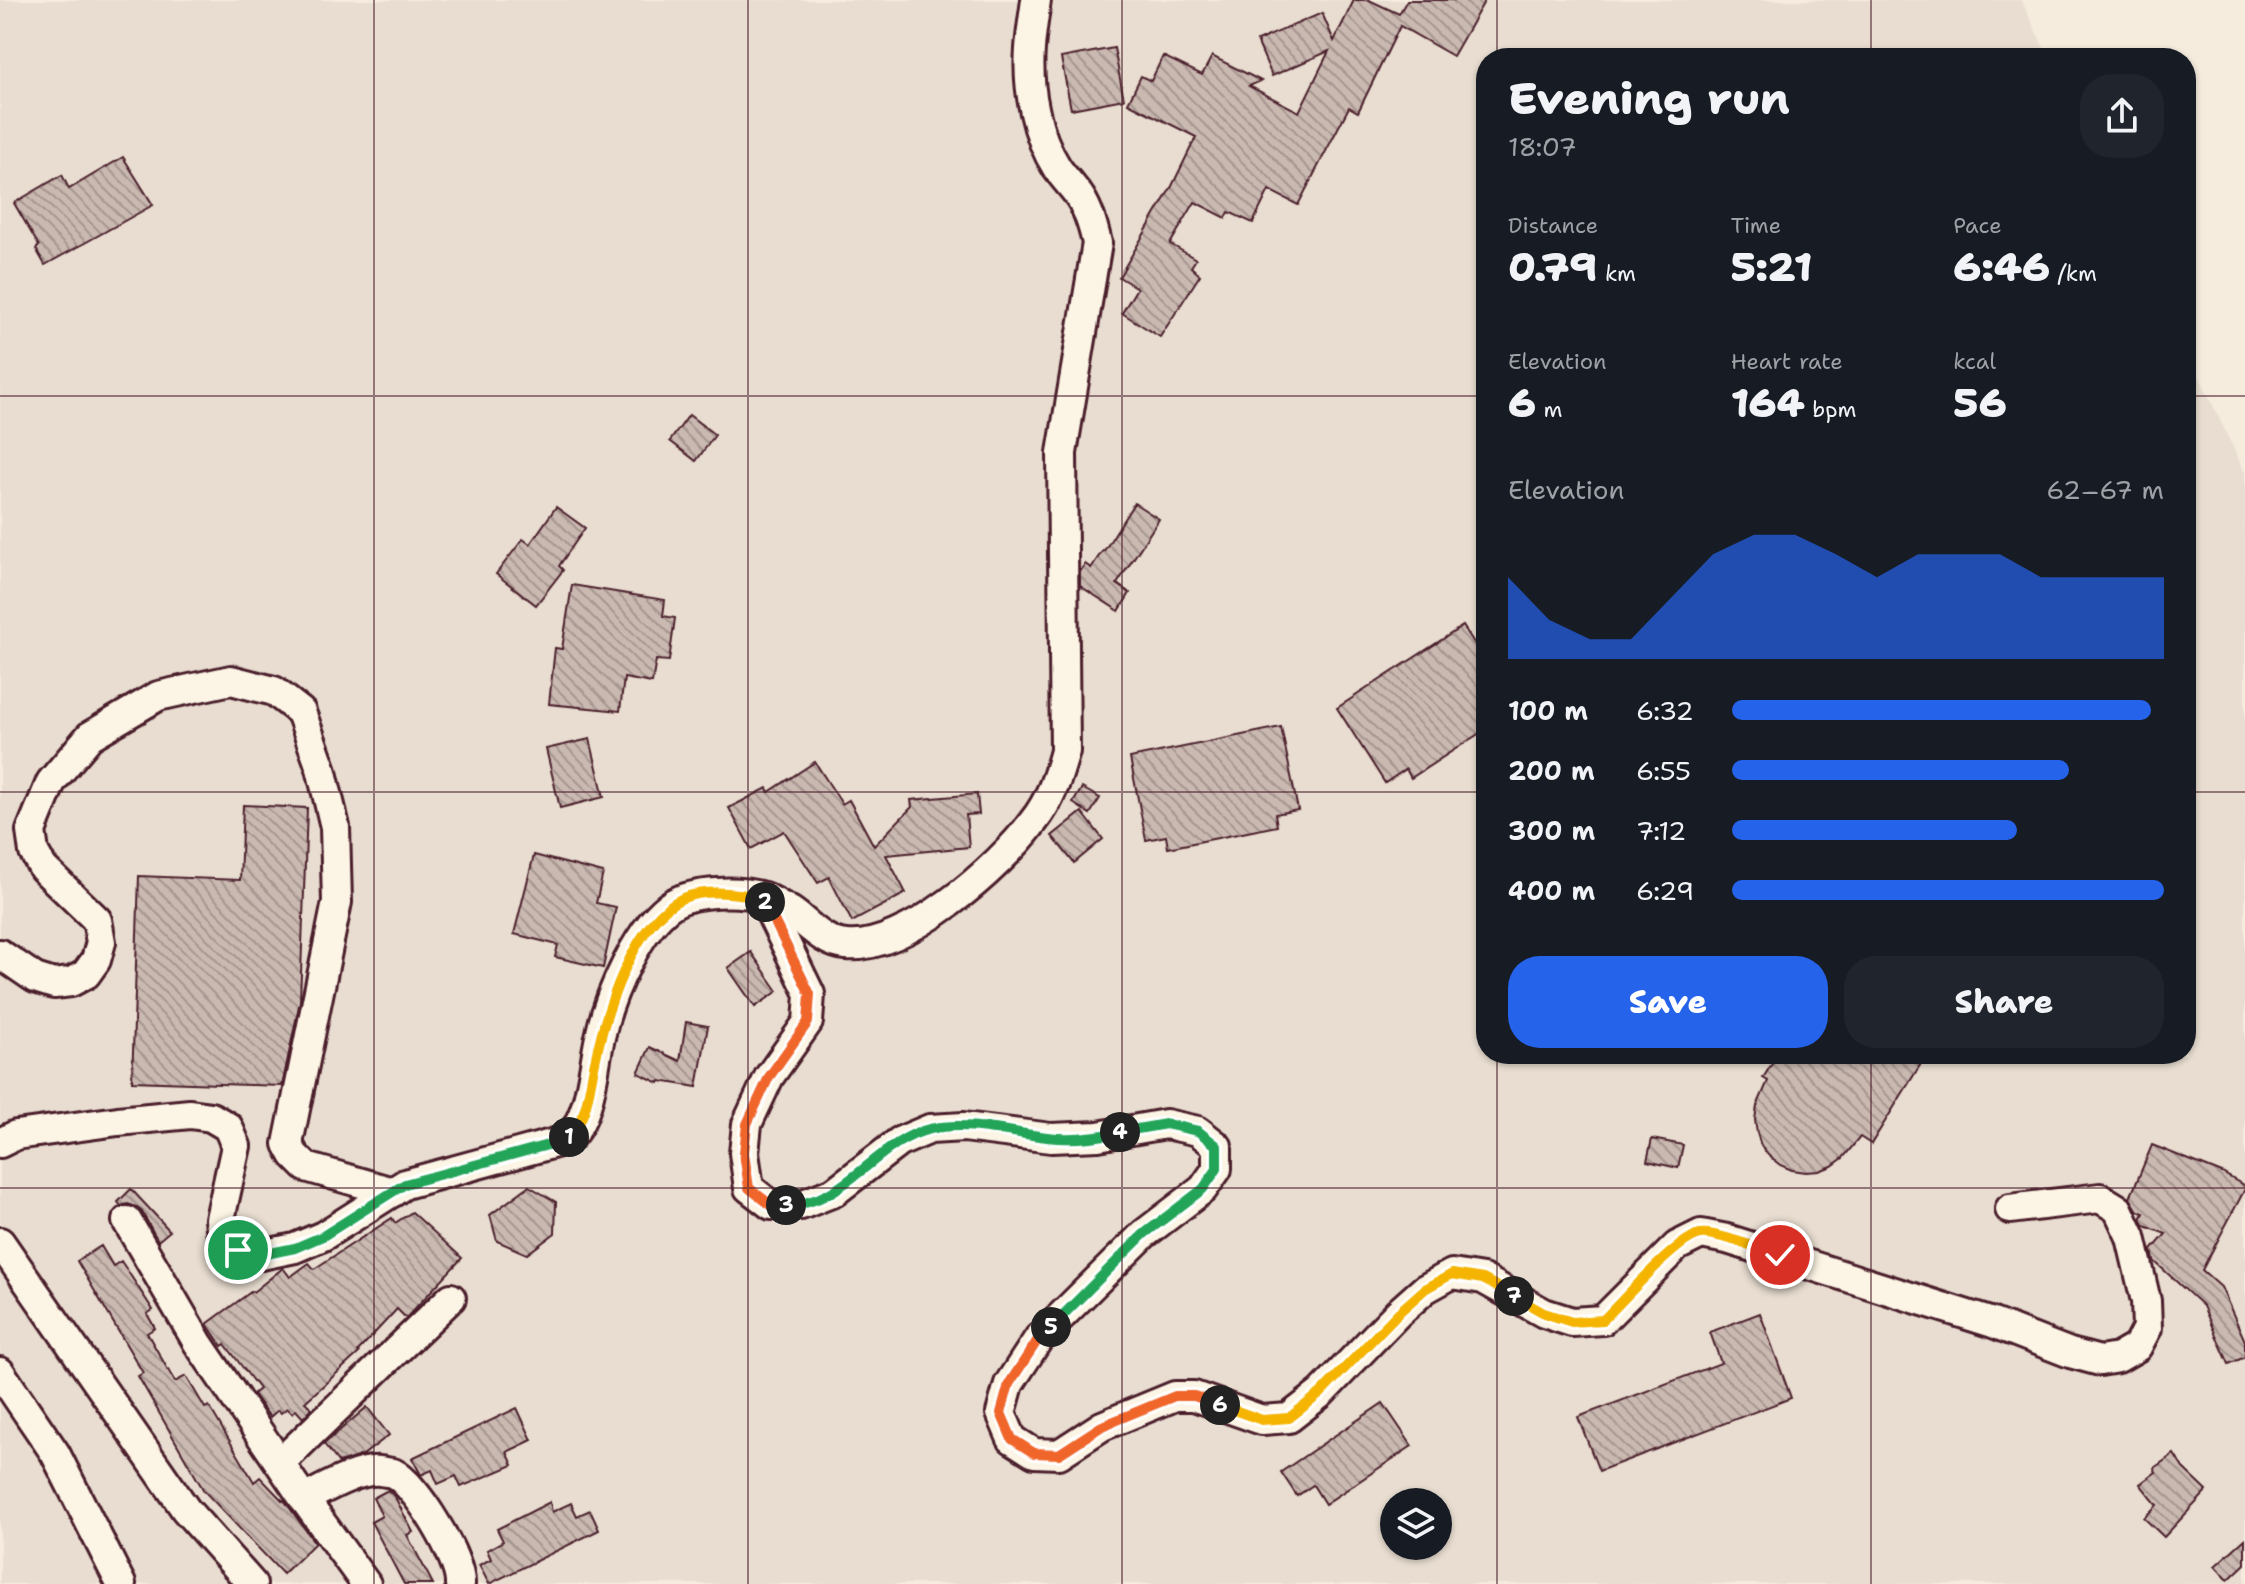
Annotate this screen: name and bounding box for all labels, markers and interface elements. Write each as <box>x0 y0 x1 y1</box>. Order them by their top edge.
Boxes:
text: Evening run <box>1508 69 1790 128</box>
button: share <box>2080 74 2164 158</box>
text: 18:07 <box>1508 129 1577 164</box>
text: Distance <box>1508 211 1598 240</box>
text: Time <box>1731 211 1781 240</box>
text: Pace <box>1953 211 2002 240</box>
text: 0.79 <box>1508 240 1597 294</box>
text: 5:21 <box>1731 240 1812 294</box>
text: 6:46 <box>1953 240 2050 294</box>
text: km <box>1597 259 1636 288</box>
text: /km <box>2050 259 2097 288</box>
text: Elevation <box>1508 347 1606 376</box>
text: Heart rate <box>1731 347 1843 376</box>
text: kcal <box>1953 347 1996 376</box>
text: 6 <box>1508 376 1536 430</box>
text: 164 <box>1731 376 1805 430</box>
text: 56 <box>1953 376 2007 430</box>
text: m <box>1536 395 1562 424</box>
text: bpm <box>1805 395 1857 424</box>
text: Elevation <box>1508 472 1624 507</box>
text: 62–67 m <box>2046 472 2164 507</box>
text: 100 m <box>1508 693 1588 728</box>
text: 6:32 <box>1636 693 1694 728</box>
text: 200 m <box>1508 753 1595 788</box>
text: 6:55 <box>1636 753 1691 788</box>
text: 300 m <box>1508 813 1595 848</box>
text: 7:12 <box>1636 813 1686 848</box>
text: 400 m <box>1508 873 1595 908</box>
text: 6:29 <box>1636 873 1694 908</box>
pin: 2 <box>745 882 785 922</box>
text: 2 <box>757 887 773 916</box>
button: Save <box>1508 956 1828 1048</box>
button: Share <box>1844 956 2164 1048</box>
pin: 4 <box>1100 1112 1140 1152</box>
pin: 1 <box>549 1117 589 1157</box>
text: 4 <box>1112 1117 1128 1146</box>
text: 1 <box>564 1122 574 1151</box>
pin: 3 <box>766 1185 806 1225</box>
text: 3 <box>778 1190 794 1219</box>
pin <box>204 1216 272 1284</box>
pin <box>1746 1221 1814 1289</box>
icon: arrive <box>216 1228 260 1272</box>
icon: check <box>1758 1233 1802 1277</box>
pin: 7 <box>1494 1276 1534 1316</box>
text: 7 <box>1506 1281 1522 1310</box>
pin: 5 <box>1031 1307 1071 1347</box>
text: 5 <box>1044 1312 1058 1341</box>
pin: 6 <box>1200 1385 1240 1425</box>
text: 6 <box>1212 1390 1228 1419</box>
map controls <box>1380 1488 1452 1560</box>
button: layers <box>1380 1488 1452 1560</box>

